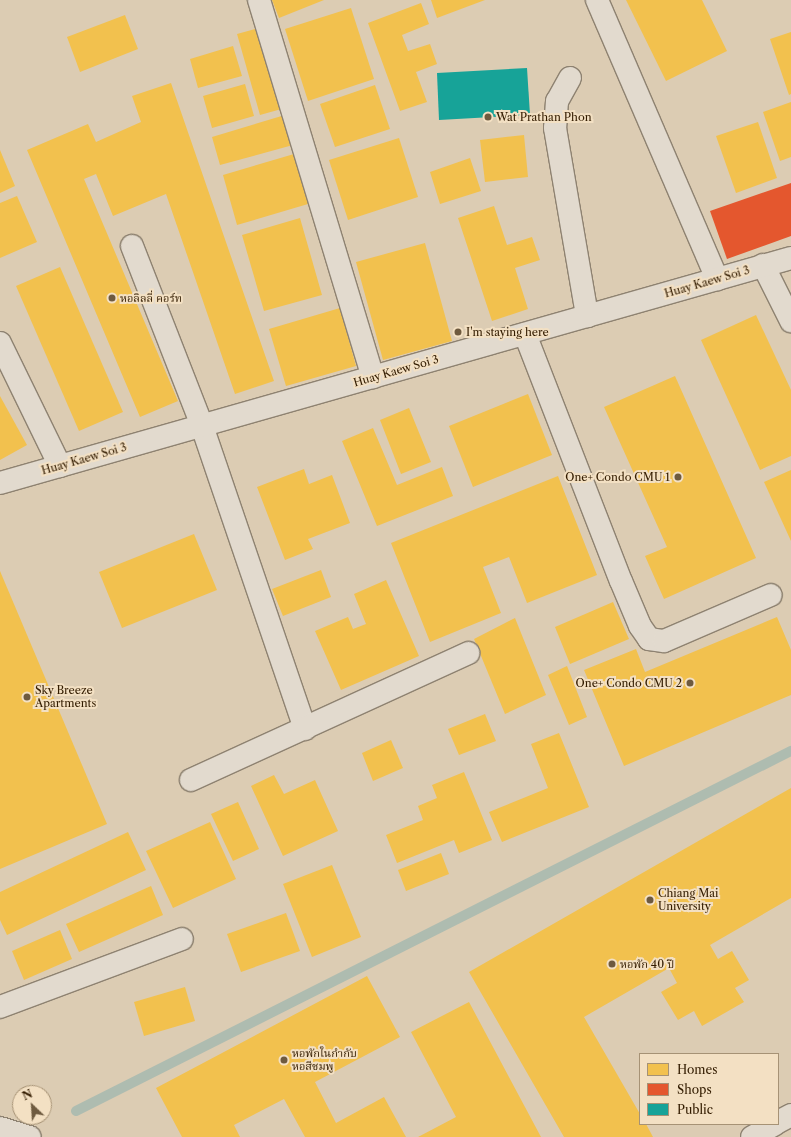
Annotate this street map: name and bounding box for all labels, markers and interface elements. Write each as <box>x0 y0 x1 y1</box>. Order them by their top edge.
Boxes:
place label: Wat Prathan Phon <box>496 110 592 124</box>
marker: Wat Prathan Phon <box>483 112 493 122</box>
street label: Huay Kaew Soi 3 <box>663 263 751 301</box>
place label: หอลิลลี่ คอร์ท <box>120 291 182 305</box>
marker: หอลิลลี่ คอร์ท <box>107 293 117 303</box>
place label: I'm staying here <box>466 325 549 339</box>
marker: I'm staying here <box>453 327 463 337</box>
street label: Huay Kaew Soi 3 <box>352 352 440 390</box>
street label: Huay Kaew Soi 3 <box>40 440 128 478</box>
place label: One+ Condo CMU 1 <box>565 470 670 484</box>
marker: One+ Condo CMU 1 <box>673 472 683 482</box>
place label: One+ Condo CMU 2 <box>576 676 682 690</box>
marker: One+ Condo CMU 2 <box>685 678 695 688</box>
place label: Sky Breeze Apartments <box>35 684 96 710</box>
marker: Sky Breeze Apartments <box>22 692 32 702</box>
place label: Chiang Mai University <box>658 887 718 913</box>
marker: Chiang Mai University <box>645 895 655 905</box>
place label: หอพัก 40 ปี <box>620 957 674 971</box>
marker: หอพัก 40 ปี <box>607 959 617 969</box>
place label: หอพักในกำกับ หอสีชมพู <box>292 1047 357 1073</box>
legend <box>639 1053 779 1125</box>
marker: หอพักในกำกับ หอสีชมพู <box>279 1055 289 1065</box>
text: Homes <box>677 1062 717 1077</box>
text: Shops <box>677 1082 712 1097</box>
north arrow <box>12 1085 52 1125</box>
text: N <box>20 1087 35 1103</box>
text: Public <box>677 1102 713 1117</box>

